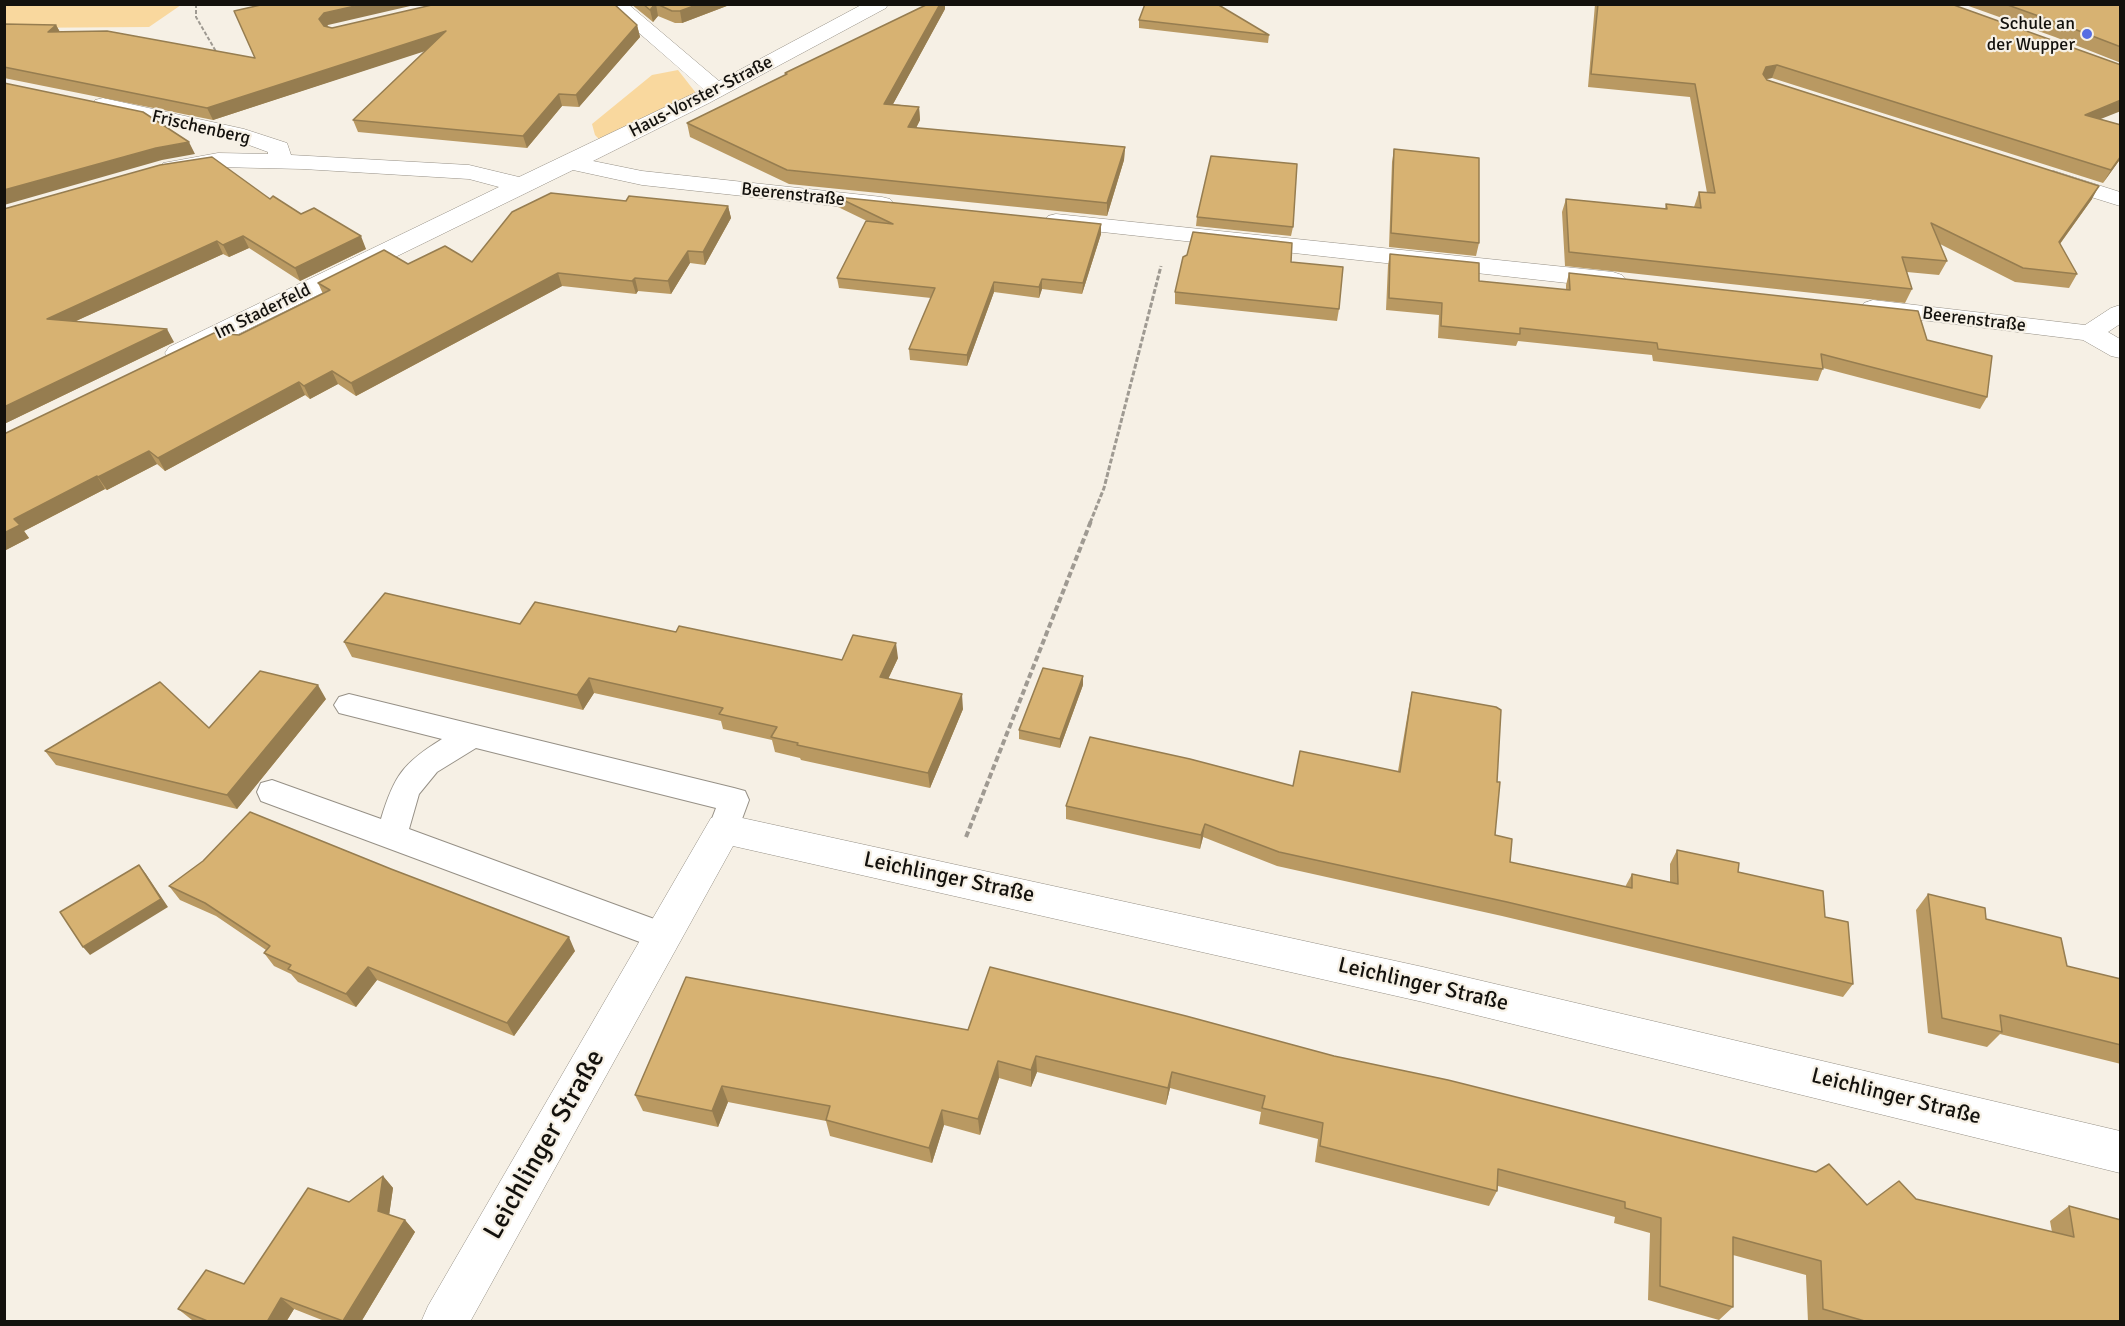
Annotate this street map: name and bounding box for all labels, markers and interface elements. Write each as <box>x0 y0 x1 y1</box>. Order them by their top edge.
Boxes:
place label: Schule an der Wupper <box>1987 13 2075 56</box>
marker: Schule an der Wupper <box>2080 27 2094 41</box>
street label: Haus-Vorster-Straße <box>626 51 776 143</box>
street label: Frischenberg <box>150 106 252 150</box>
street label: Beerenstraße <box>740 179 846 211</box>
street label: Im Staderfeld <box>211 279 315 345</box>
street label: Beerenstraße <box>1921 303 2027 337</box>
street label: Leichlinger Straße <box>861 847 1037 909</box>
street label: Leichlinger Straße <box>1335 953 1511 1017</box>
street label: Leichlinger Straße <box>478 1044 612 1246</box>
street label: Leichlinger Straße <box>1808 1063 1984 1131</box>

